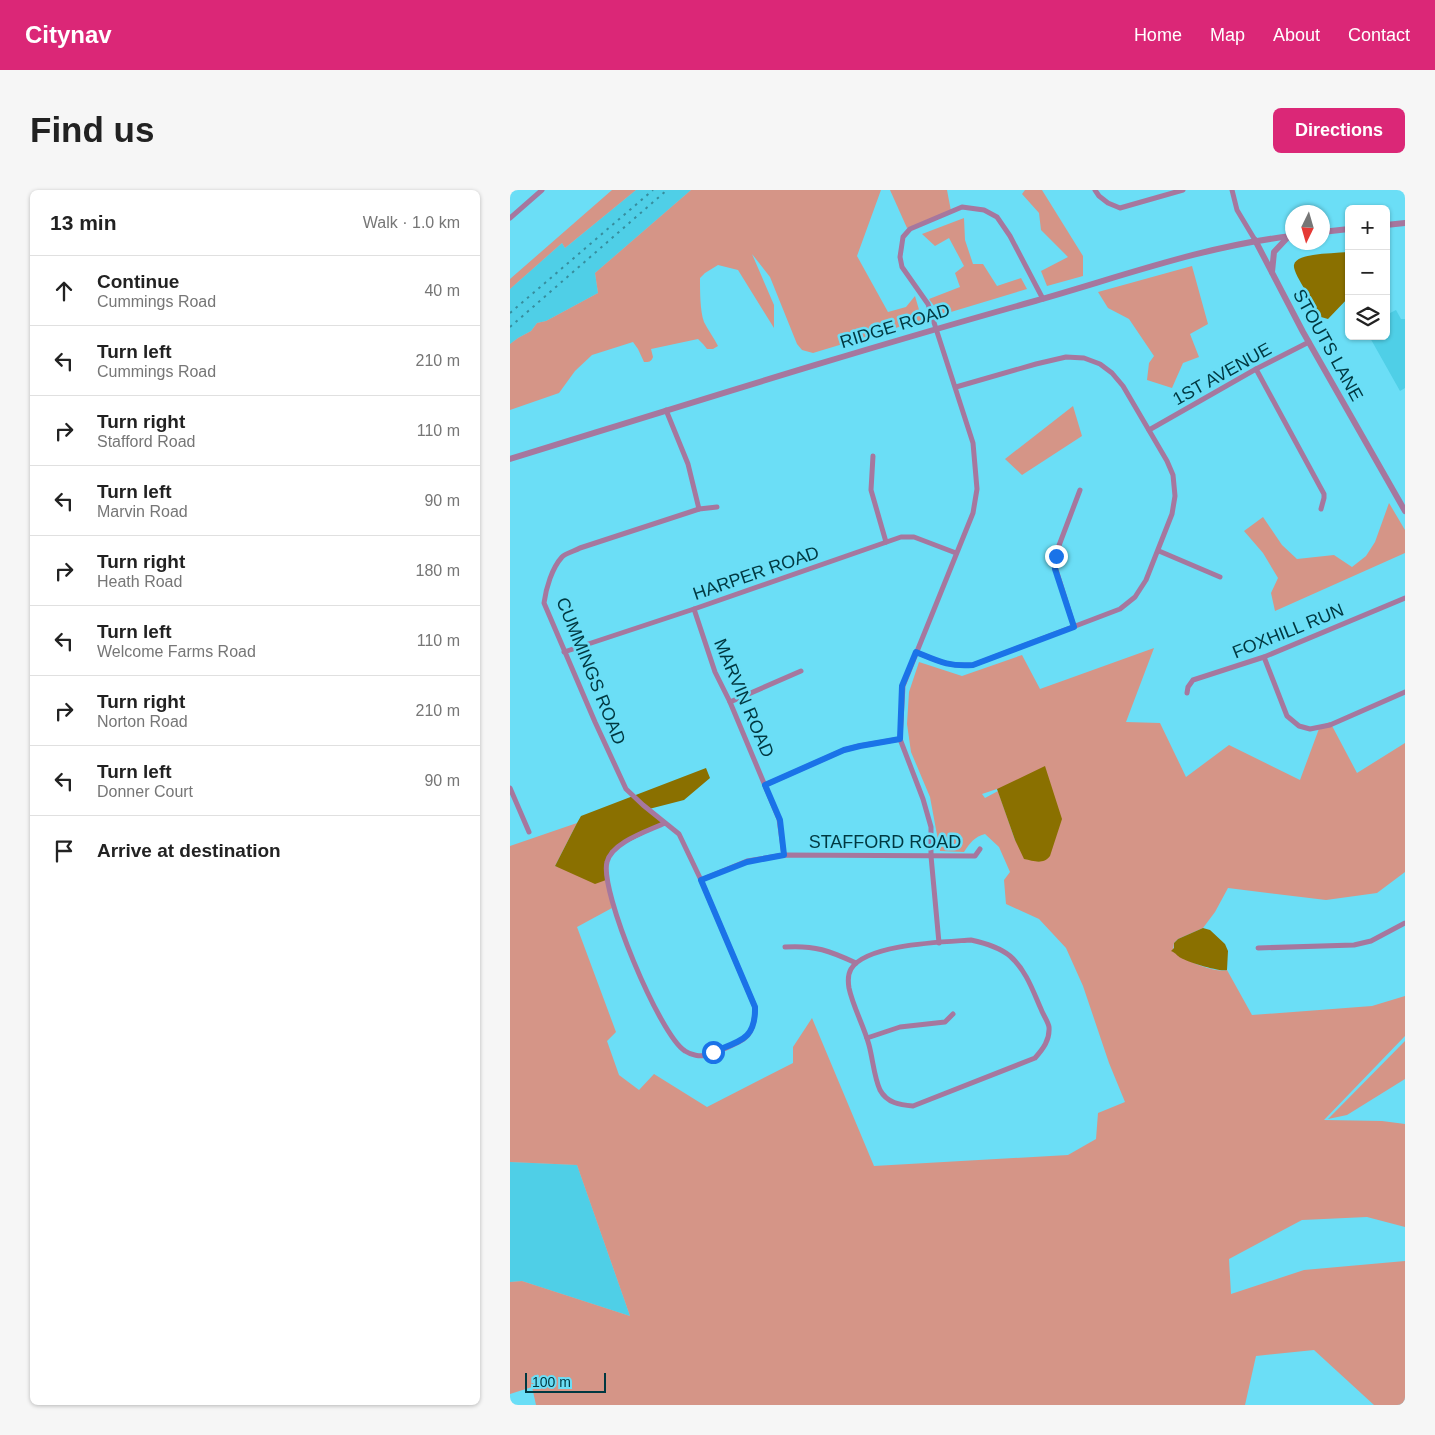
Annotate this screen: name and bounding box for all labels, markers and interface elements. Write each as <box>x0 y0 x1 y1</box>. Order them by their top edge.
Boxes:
text: Citynav <box>25 21 112 48</box>
text: Home <box>1134 25 1182 45</box>
text: Map <box>1210 25 1245 45</box>
text: About <box>1273 25 1320 45</box>
text: Contact <box>1348 25 1410 45</box>
button: Directions <box>1273 108 1405 153</box>
text: Find us <box>30 110 154 149</box>
north arrow <box>1285 205 1330 250</box>
map controls <box>1345 205 1390 340</box>
button: + <box>1345 205 1390 250</box>
text: 13 min <box>50 211 117 234</box>
text: Walk · 1.0 km <box>363 214 460 231</box>
button: − <box>1345 250 1390 295</box>
text: Continue <box>97 271 179 292</box>
icon: ahead <box>50 277 78 305</box>
text: 40 m <box>424 282 460 299</box>
street label: STOUTS LANE <box>1289 286 1367 404</box>
text: Cummings Road <box>97 293 216 310</box>
button: layers <box>1345 295 1390 340</box>
street label: RIDGE ROAD <box>838 300 952 352</box>
street label: 1ST AVENUE <box>1169 339 1275 409</box>
text: Turn left <box>97 341 172 362</box>
icon: left <box>50 347 78 375</box>
text: 210 m <box>416 352 460 369</box>
text: Cummings Road <box>97 363 216 380</box>
text: Turn right <box>97 411 185 432</box>
icon: right <box>50 417 78 445</box>
text: 110 m <box>417 422 460 439</box>
text: Stafford Road <box>97 433 195 450</box>
text: Turn left <box>97 481 172 502</box>
icon: left <box>50 487 78 515</box>
text: 90 m <box>424 492 460 509</box>
text: Marvin Road <box>97 503 188 520</box>
street label: HARPER ROAD <box>690 542 822 604</box>
route end <box>1045 545 1068 568</box>
text: Turn right <box>97 551 185 572</box>
icon: right <box>50 557 78 585</box>
text: 180 m <box>416 562 460 579</box>
text: Heath Road <box>97 573 182 590</box>
street label: CUMMINGS ROAD <box>552 594 630 748</box>
street label: FOXHILL RUN <box>1229 600 1347 662</box>
text: Turn left <box>97 621 172 642</box>
icon: left <box>50 627 78 655</box>
text: 110 m <box>417 632 460 649</box>
street label: MARVIN ROAD <box>710 636 778 760</box>
text: Welcome Farms Road <box>97 643 256 660</box>
text: Turn right <box>97 691 185 712</box>
icon: right <box>50 697 78 725</box>
text: 210 m <box>416 702 460 719</box>
text: Norton Road <box>97 713 188 730</box>
text: Turn left <box>97 761 172 782</box>
icon: left <box>50 767 78 795</box>
text: 90 m <box>424 772 460 789</box>
text: Donner Court <box>97 783 193 800</box>
street label: STAFFORD ROAD <box>809 832 961 852</box>
icon: arrive <box>50 837 78 865</box>
text: Arrive at destination <box>97 840 281 861</box>
route start <box>702 1041 725 1064</box>
scale bar <box>525 1370 606 1393</box>
text: 100 m <box>532 1374 571 1390</box>

